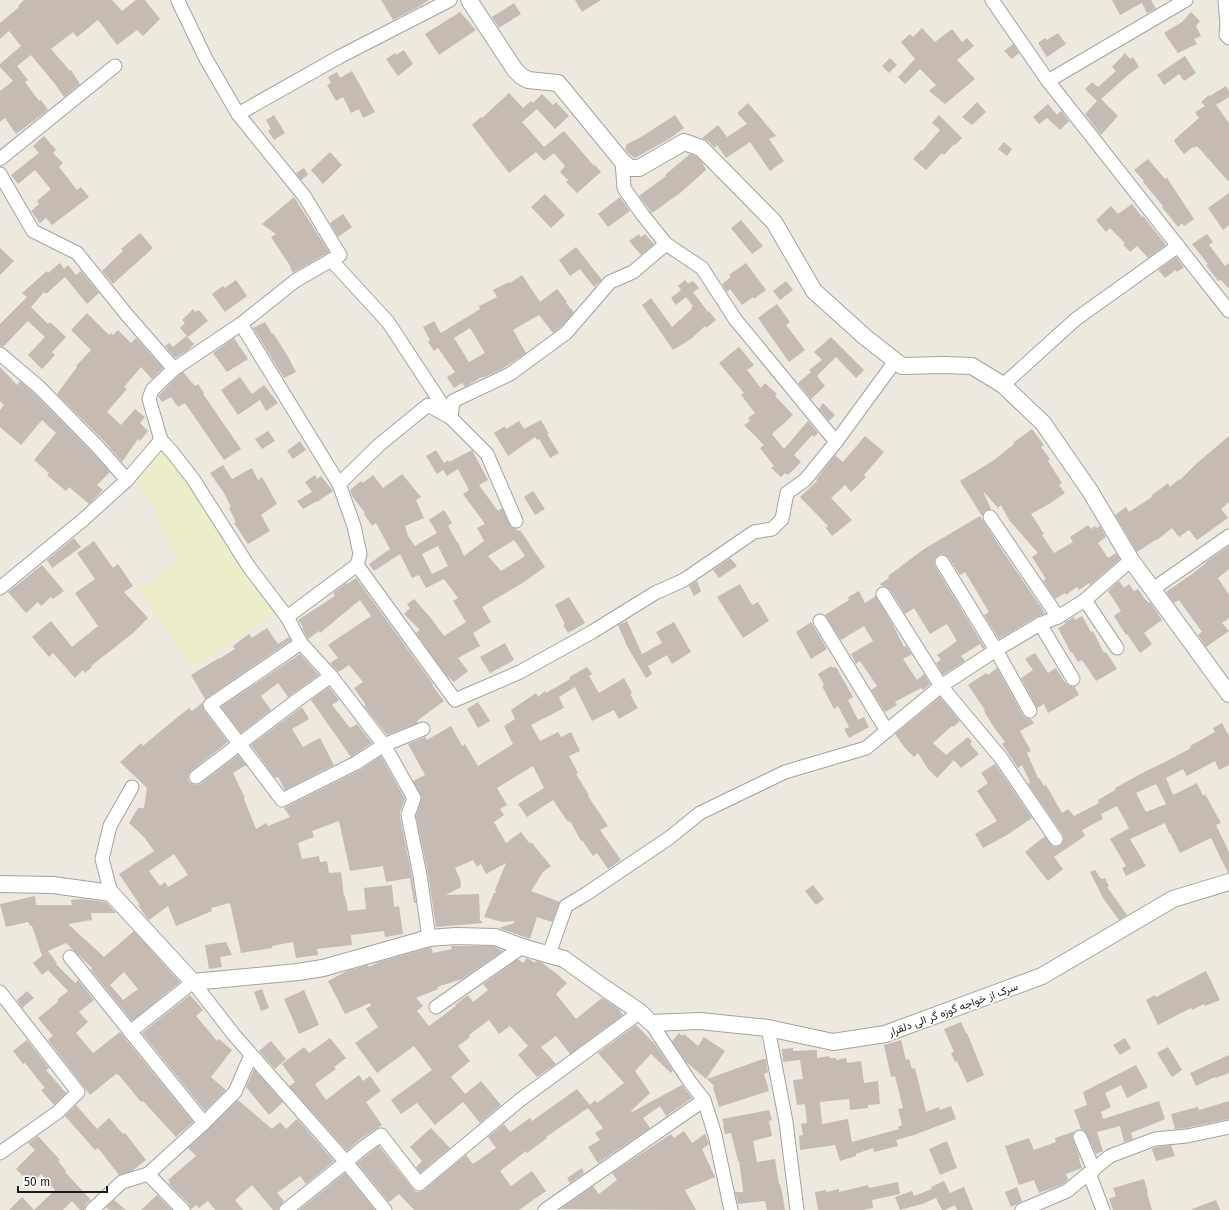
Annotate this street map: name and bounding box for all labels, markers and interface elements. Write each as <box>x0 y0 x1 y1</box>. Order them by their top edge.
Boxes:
street label: سرک از خواجه گوزه گر الی دلقرار <box>886 980 1020 1039</box>
scale bar <box>18 1168 107 1194</box>
text: 50 m <box>24 1175 50 1189</box>

